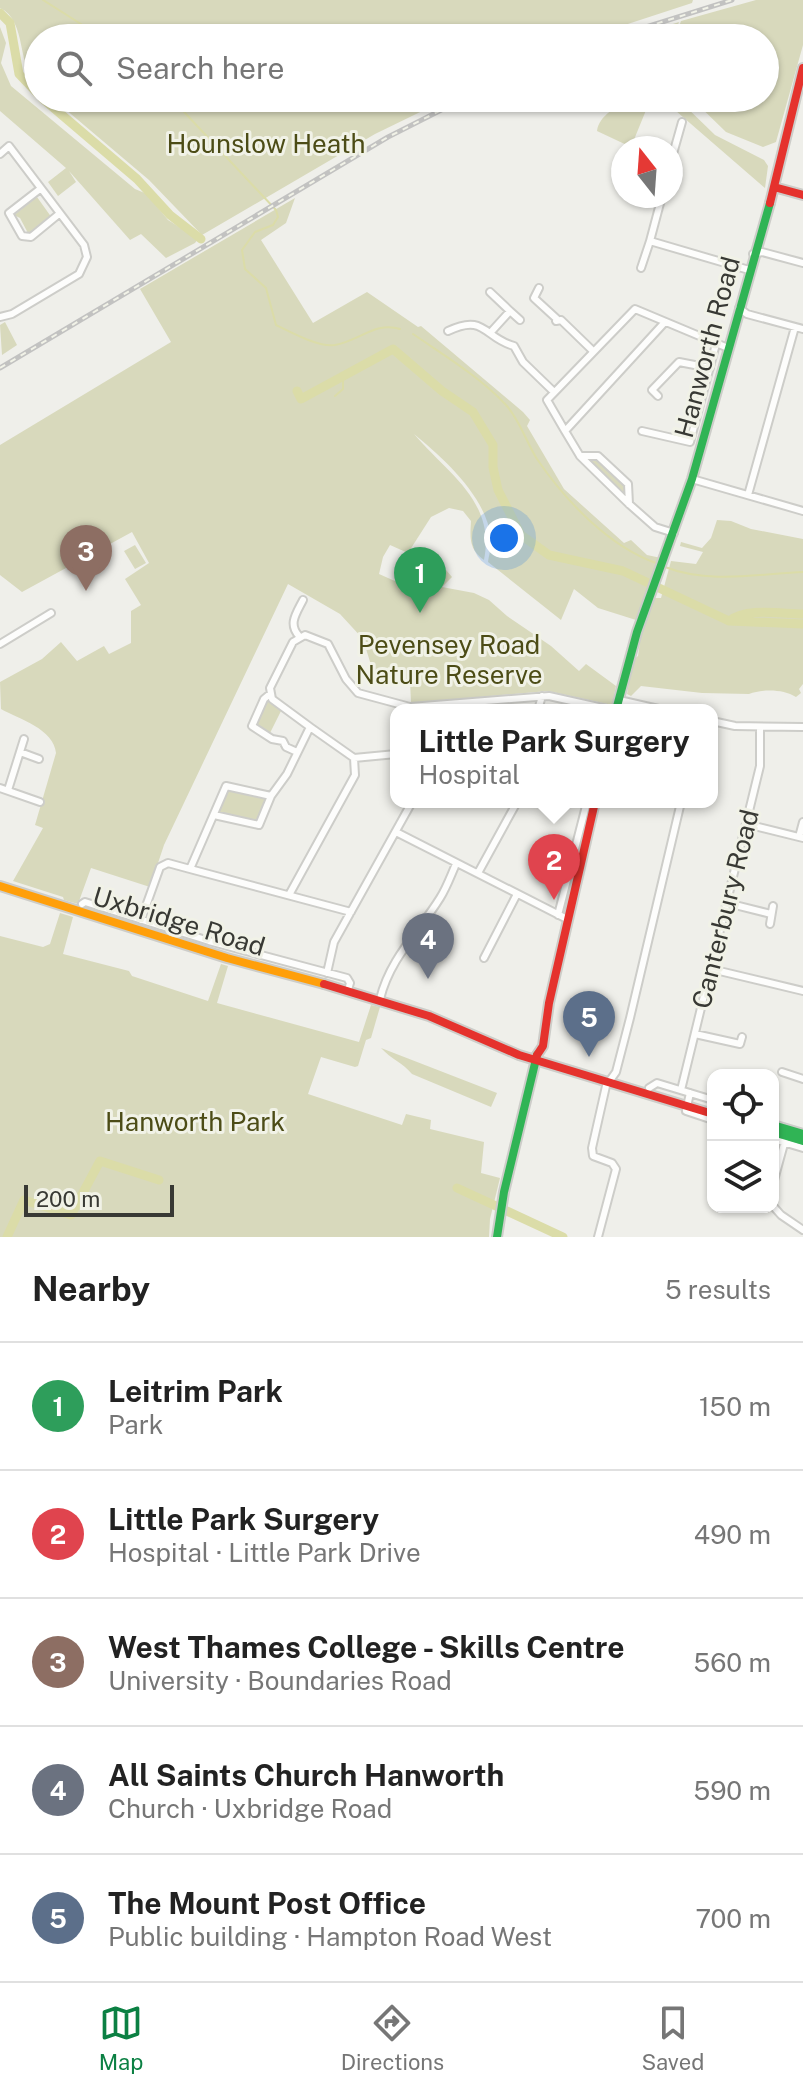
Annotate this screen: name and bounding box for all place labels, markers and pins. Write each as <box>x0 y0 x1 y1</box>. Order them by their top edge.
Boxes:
pin: 3 <box>60 525 112 591</box>
pin: 1 <box>394 547 446 613</box>
pin: 2 <box>528 834 580 900</box>
pin: 4 <box>402 913 454 979</box>
pin: 5 <box>563 991 615 1057</box>

